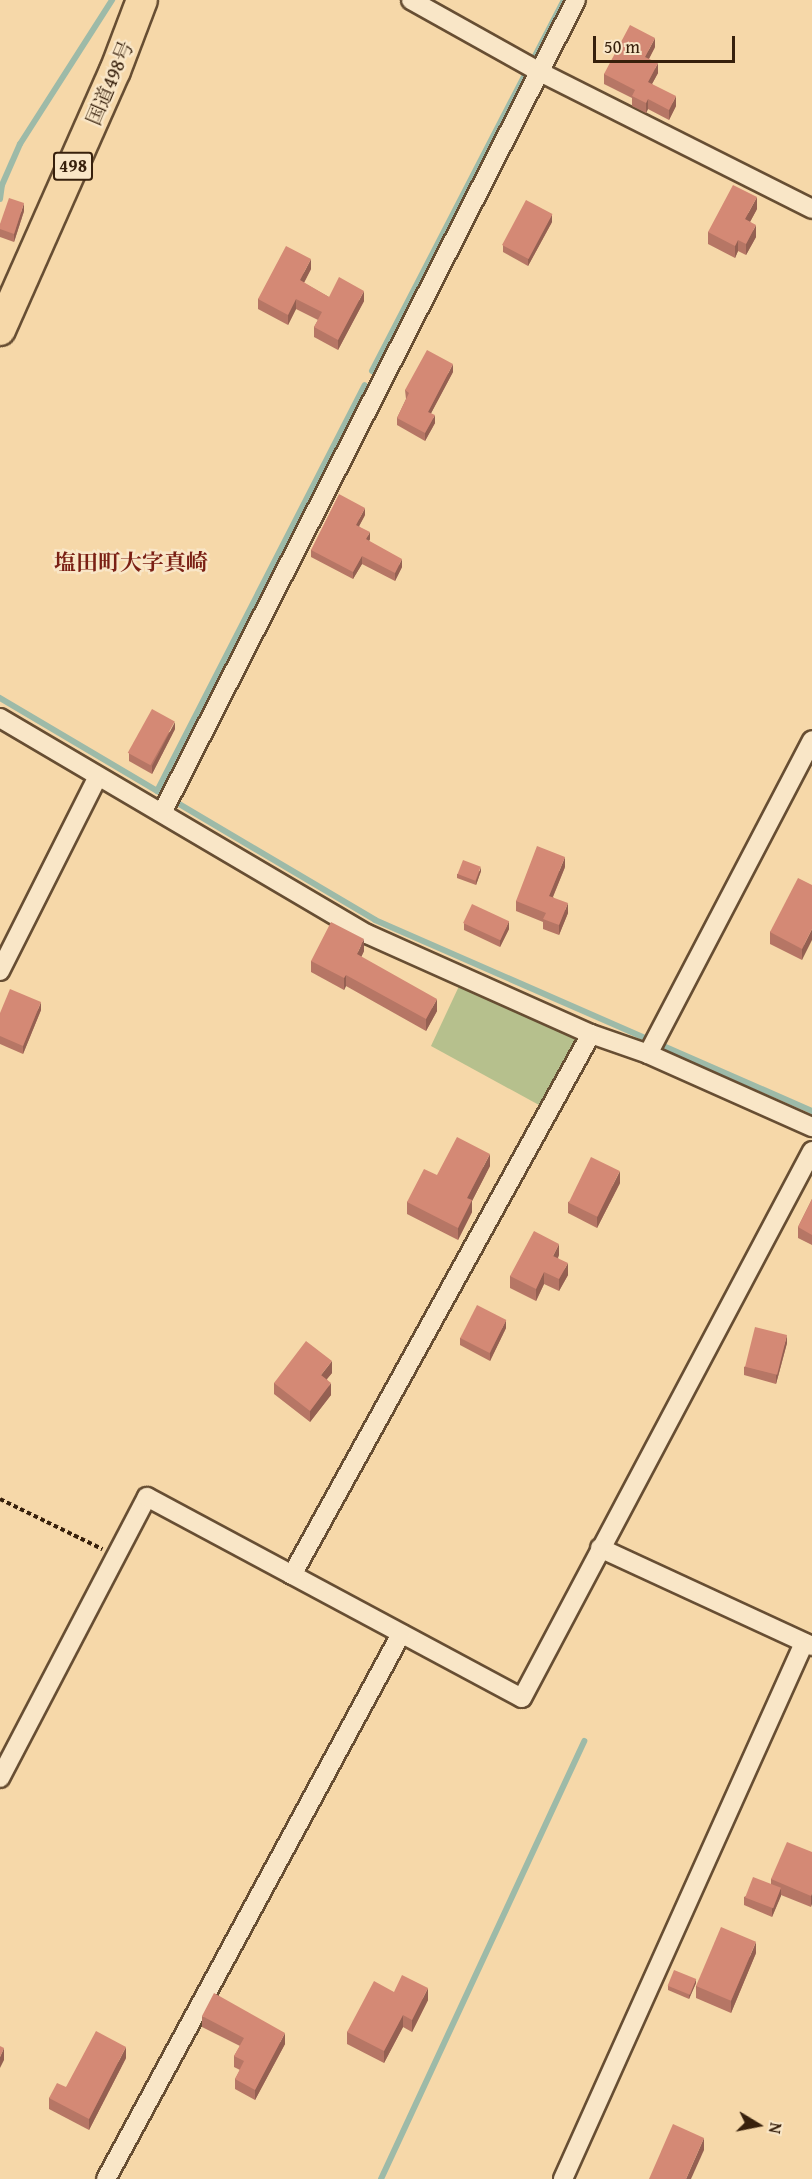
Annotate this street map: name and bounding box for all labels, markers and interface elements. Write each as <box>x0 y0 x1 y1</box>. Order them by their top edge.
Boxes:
scale bar <box>596 24 738 62</box>
text: 50 m <box>604 33 640 60</box>
street label: 国道498号 <box>81 37 137 129</box>
road number: 498 <box>52 151 94 181</box>
district label: 塩田町大字真崎 <box>54 550 208 576</box>
north arrow <box>728 2095 788 2155</box>
text: N <box>763 2121 788 2135</box>

